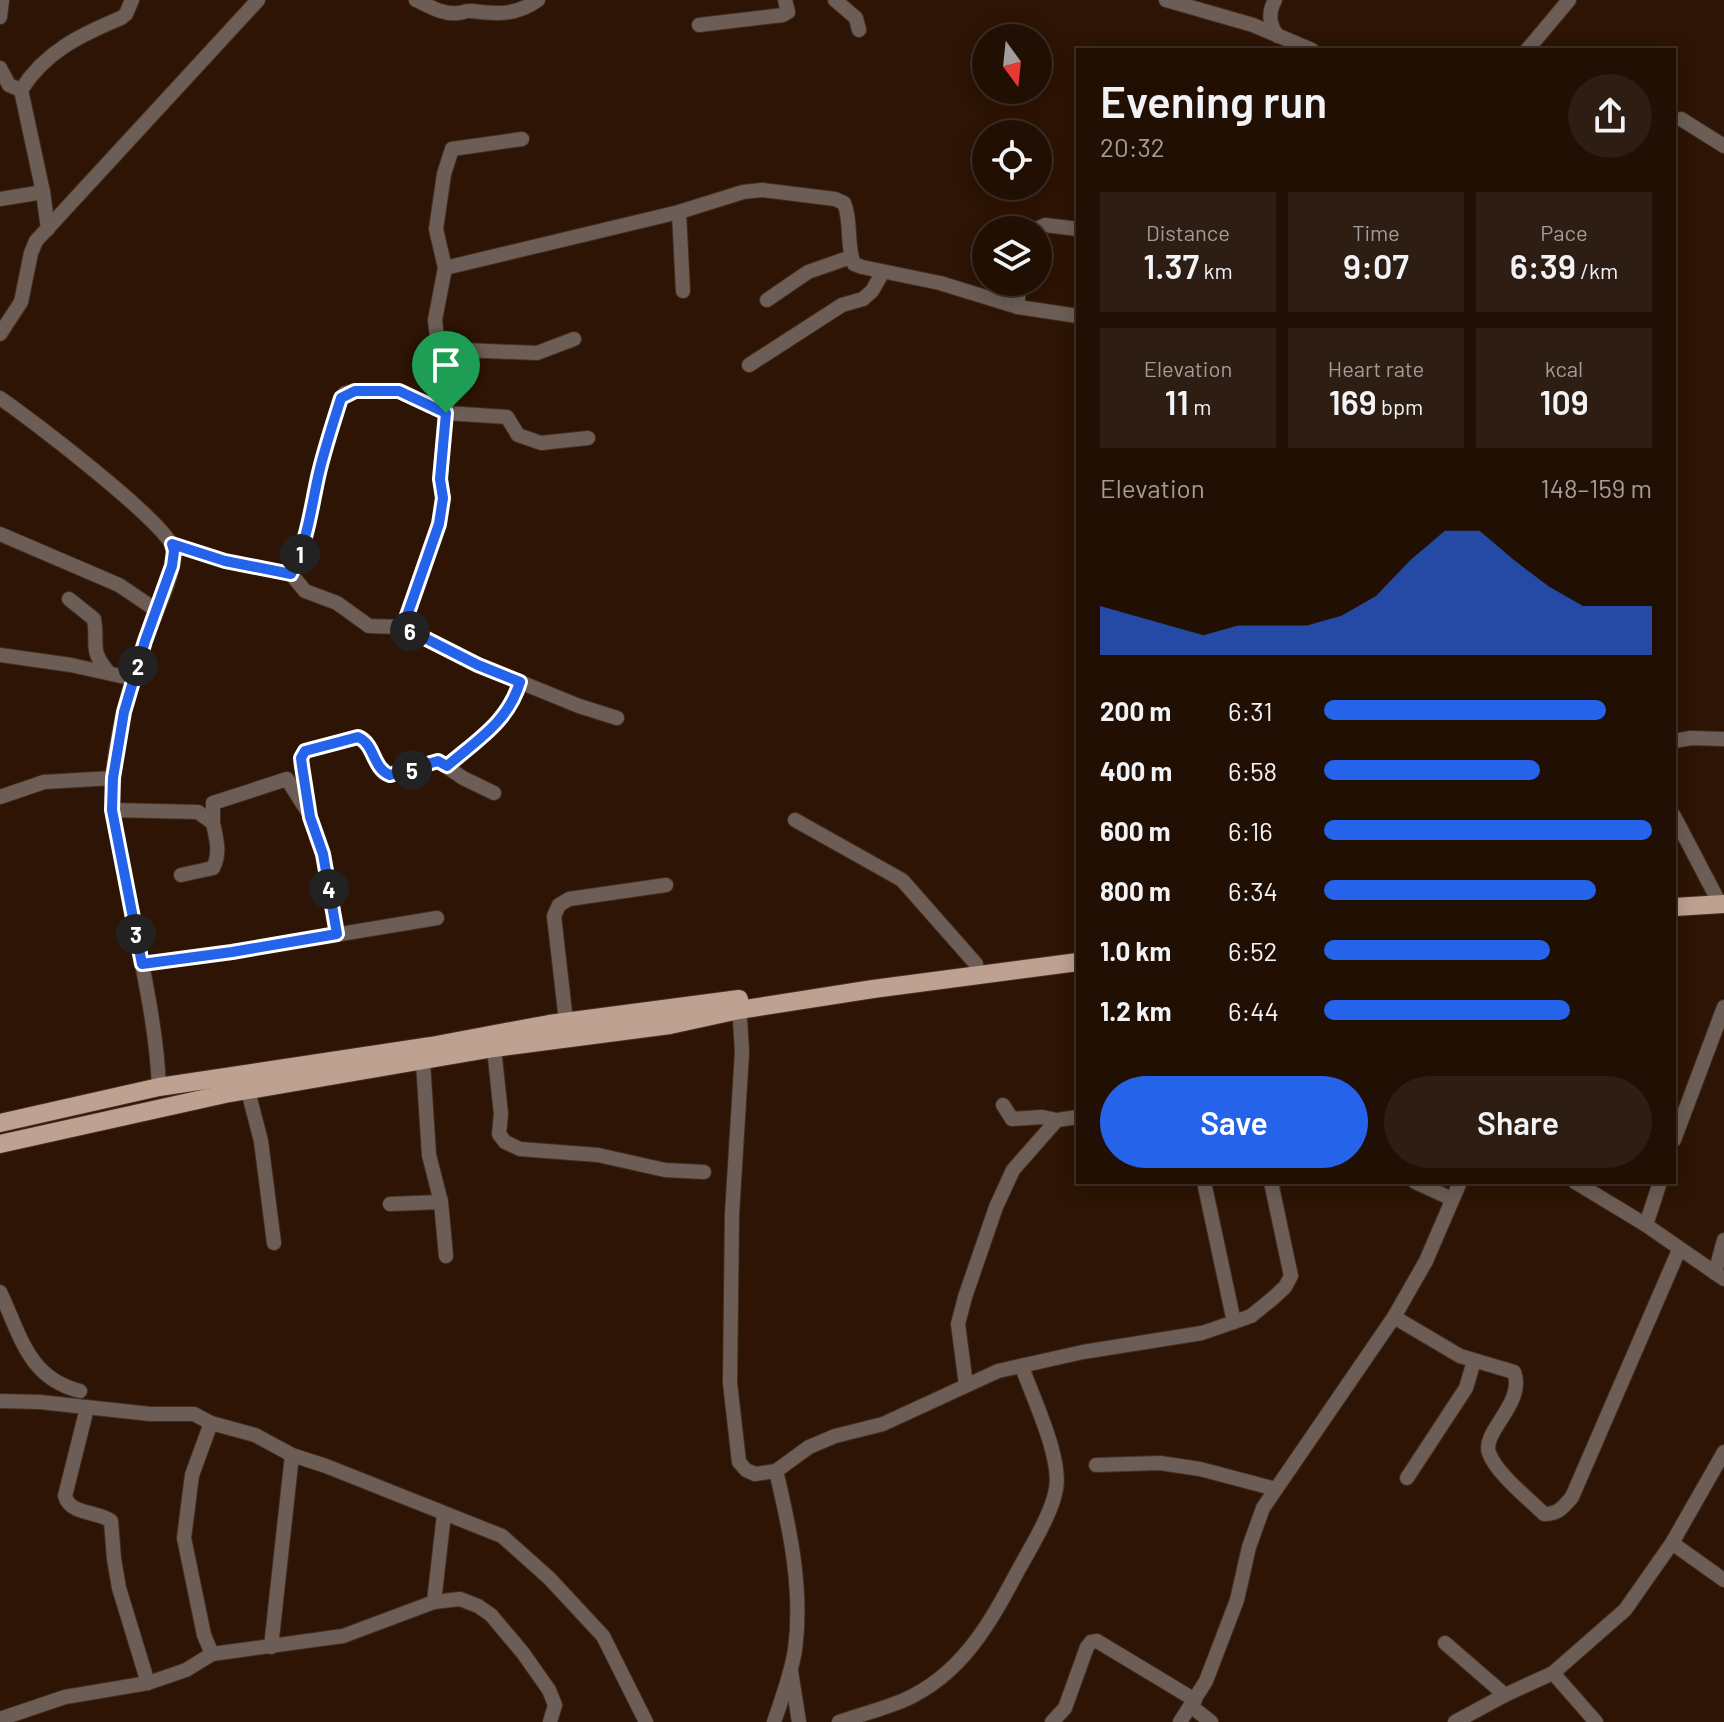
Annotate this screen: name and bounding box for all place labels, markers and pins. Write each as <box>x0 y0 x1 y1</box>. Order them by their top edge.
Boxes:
pin <box>412 331 480 413</box>
pin: 1 <box>280 534 320 574</box>
pin: 6 <box>390 611 430 651</box>
pin: 2 <box>118 646 158 686</box>
pin: 5 <box>392 750 432 790</box>
pin: 4 <box>309 869 349 909</box>
pin: 3 <box>116 914 156 954</box>

